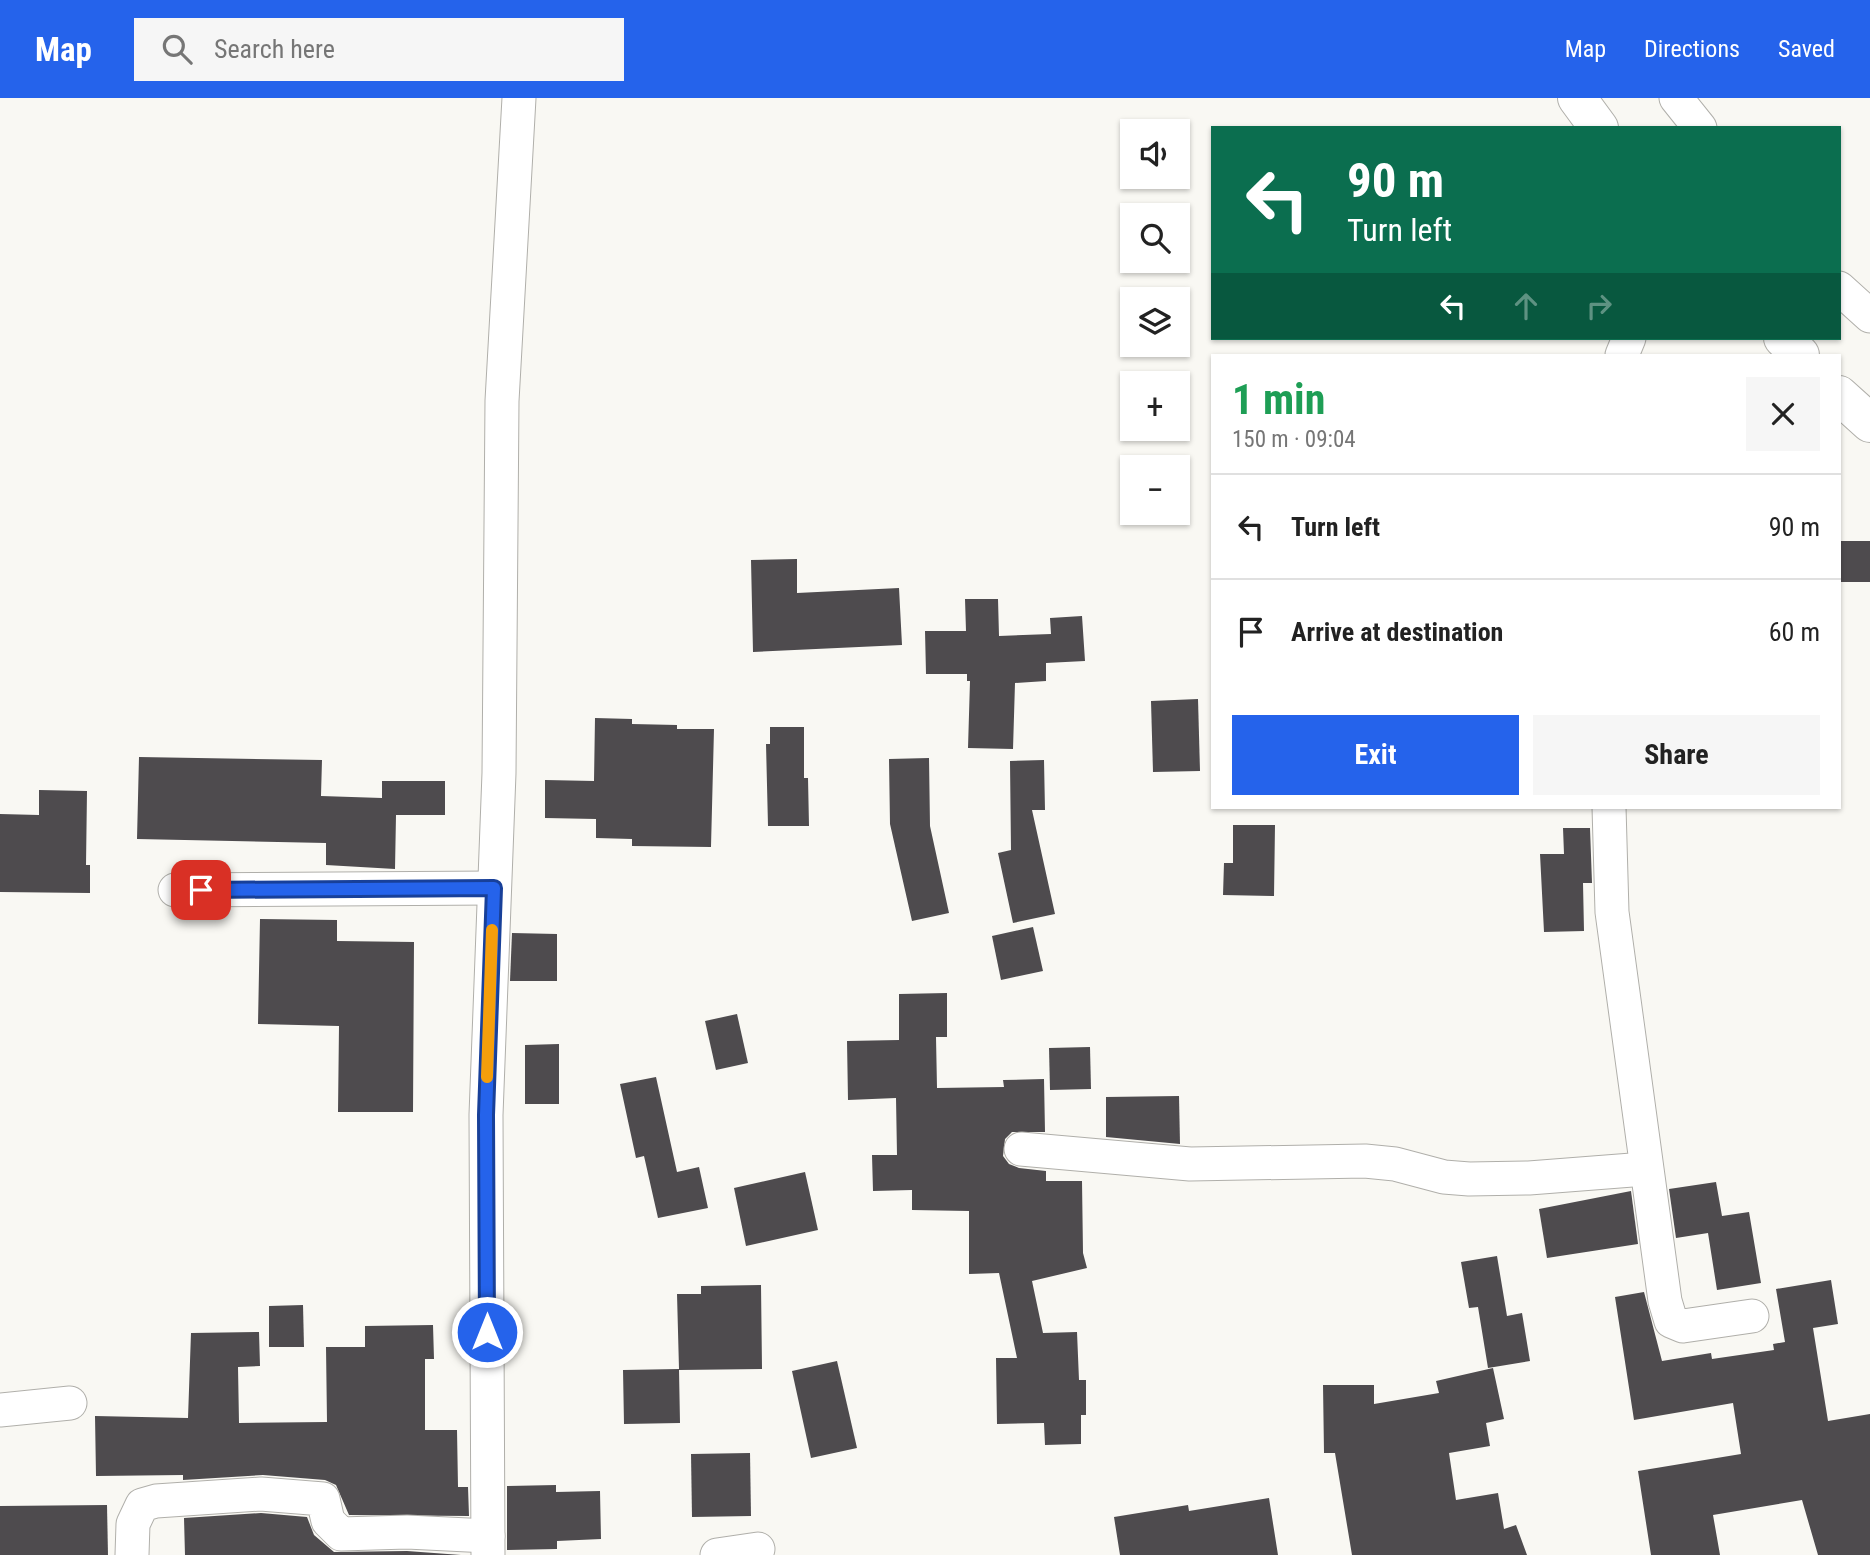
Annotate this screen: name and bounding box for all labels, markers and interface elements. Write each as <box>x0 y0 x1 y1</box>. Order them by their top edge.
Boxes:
search box <box>134 18 624 81</box>
text: Map <box>35 30 92 69</box>
icon: search <box>158 30 196 68</box>
text: Search here <box>214 34 335 64</box>
text: Map <box>1565 35 1606 63</box>
text: Directions <box>1644 35 1740 63</box>
text: Saved <box>1778 35 1835 63</box>
map controls <box>1120 119 1190 525</box>
button: sound <box>1120 119 1190 189</box>
text: 90 m <box>1347 152 1444 209</box>
icon: left <box>1232 154 1323 245</box>
button: search <box>1120 203 1190 273</box>
text: Turn left <box>1347 211 1452 249</box>
button: layers <box>1120 287 1190 357</box>
icon: left <box>1434 287 1472 325</box>
icon: ahead <box>1507 287 1545 325</box>
icon: right <box>1580 287 1618 325</box>
button: + <box>1120 371 1190 441</box>
text: 1 min <box>1232 375 1325 424</box>
button: close <box>1746 377 1820 451</box>
text: 150 m · 09:04 <box>1232 426 1356 453</box>
button: − <box>1120 455 1190 525</box>
icon: left <box>1232 508 1270 546</box>
text: Turn left <box>1291 512 1380 542</box>
text: 90 m <box>1769 512 1820 542</box>
icon: arrive <box>1232 613 1270 651</box>
text: Arrive at destination <box>1291 617 1503 647</box>
text: 60 m <box>1769 617 1820 647</box>
button: Exit <box>1232 715 1519 795</box>
button: Share <box>1533 715 1820 795</box>
pin <box>171 860 231 920</box>
icon: arrive <box>182 871 220 909</box>
position arrow <box>450 1295 524 1369</box>

